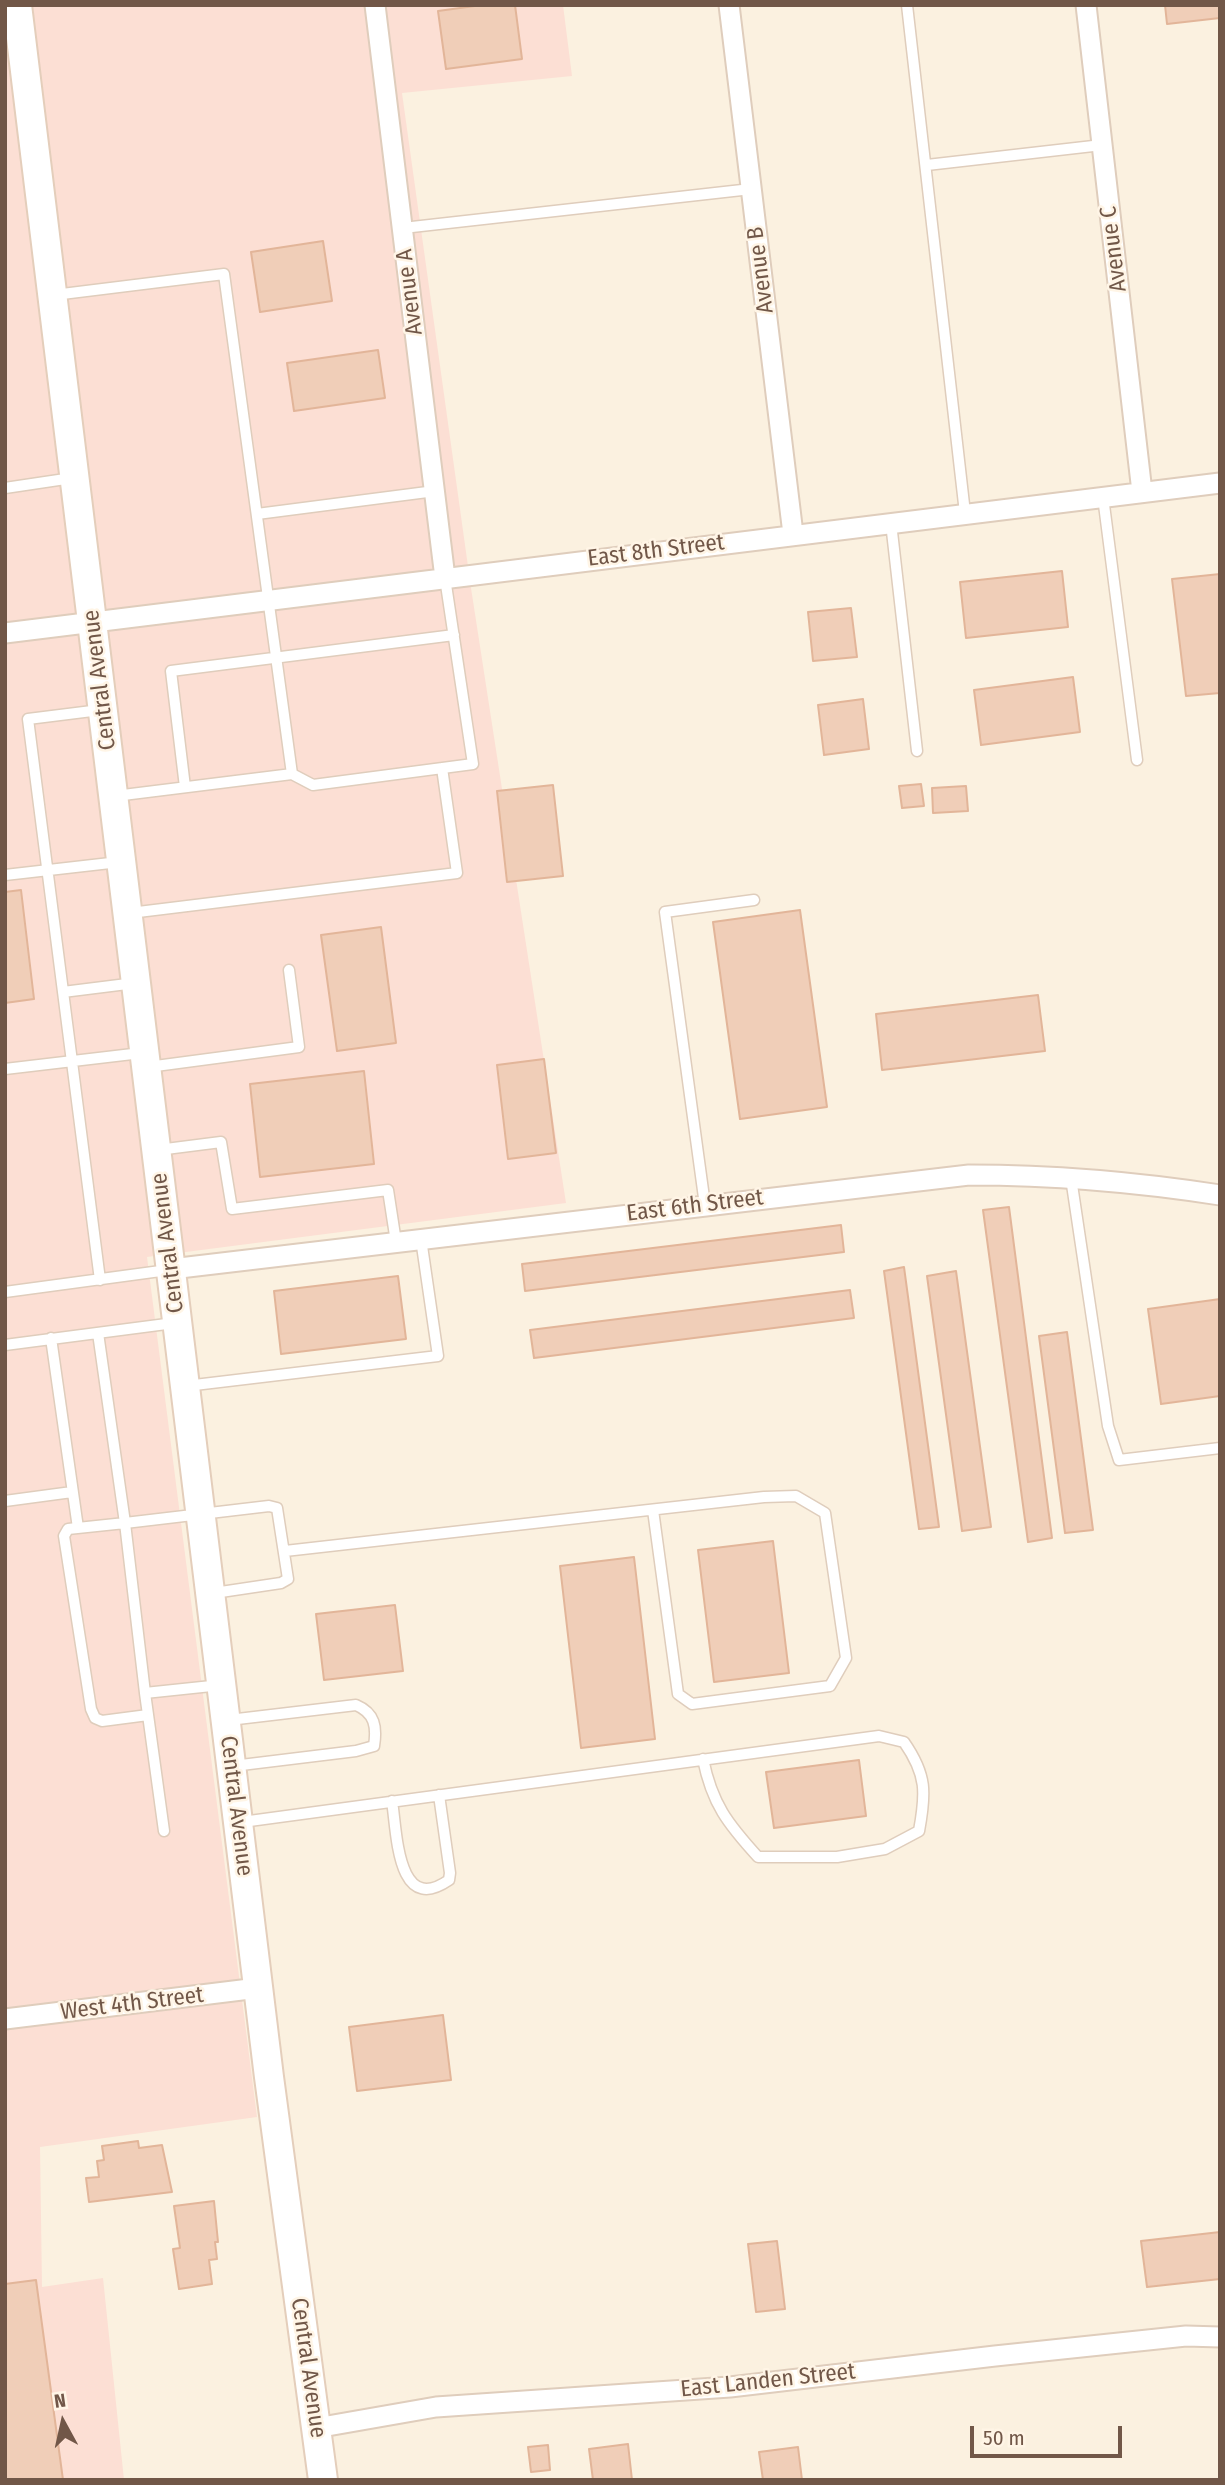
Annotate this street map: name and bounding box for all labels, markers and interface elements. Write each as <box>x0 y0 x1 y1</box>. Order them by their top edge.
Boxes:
street label: Avenue C <box>1095 205 1133 293</box>
street label: Avenue B <box>742 225 780 315</box>
street label: Avenue A <box>391 247 429 337</box>
street label: East 8th Street <box>586 529 726 573</box>
street label: Central Avenue <box>78 608 122 752</box>
street label: Central Avenue <box>146 1171 190 1315</box>
street label: East 6th Street <box>625 1184 765 1228</box>
street label: Central Avenue <box>214 1734 258 1878</box>
street label: West 4th Street <box>59 1982 205 2026</box>
street label: Central Avenue <box>285 2296 331 2440</box>
street label: East Landen Street <box>679 2358 857 2404</box>
north arrow <box>28 2387 98 2457</box>
text: N <box>53 2389 67 2413</box>
scale bar <box>973 2412 1125 2456</box>
text: 50 m <box>983 2425 1025 2451</box>

